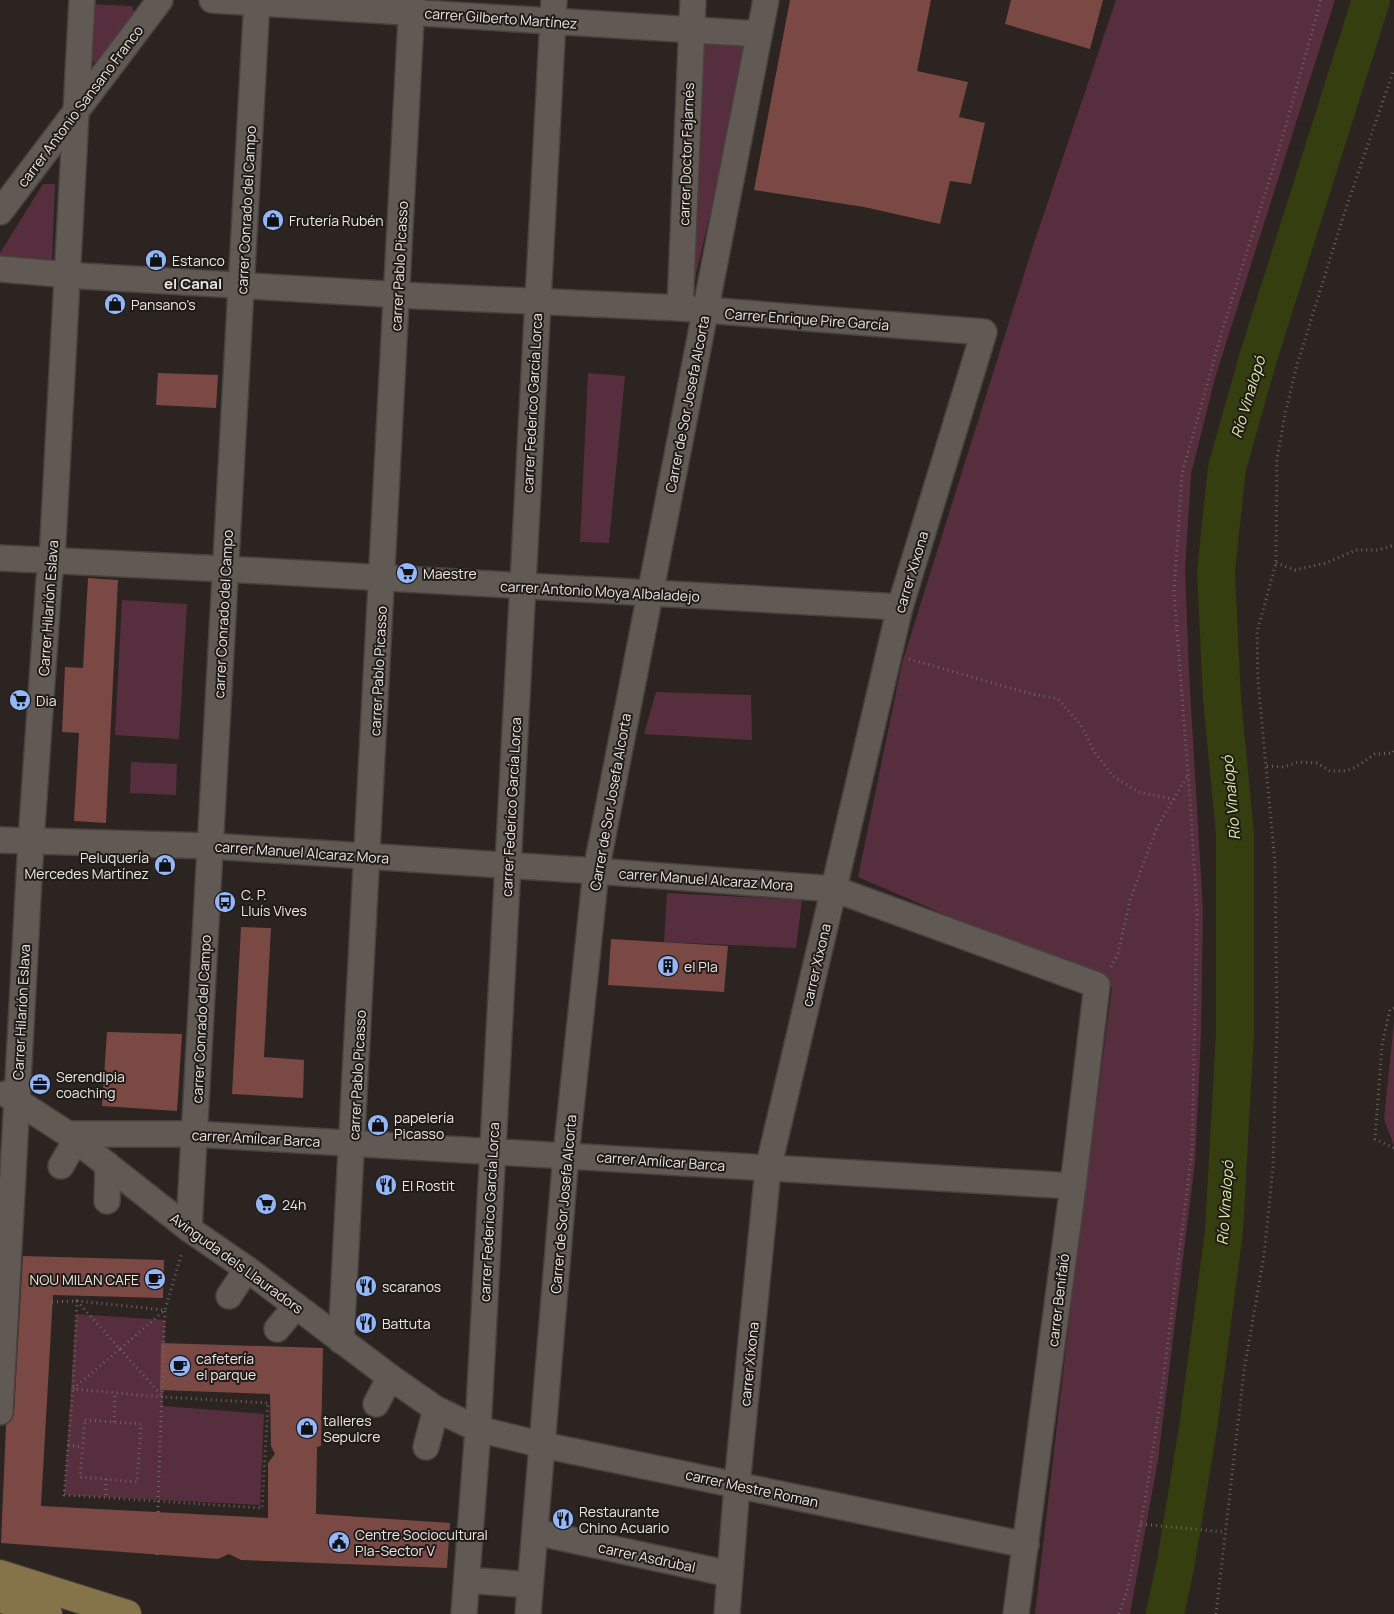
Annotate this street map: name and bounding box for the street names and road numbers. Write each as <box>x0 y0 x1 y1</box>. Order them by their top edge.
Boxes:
street label: carrer Gilberto Martínez <box>424 3 578 33</box>
street label: carrer Antonio Sansano Franco <box>13 21 147 191</box>
street label: carrer Doctor Fajarnés <box>674 82 698 226</box>
street label: carrer Conrado del Campo <box>232 125 260 295</box>
street label: carrer Pablo Picasso <box>386 200 412 332</box>
street label: Carrer Enrique Pire García <box>724 304 890 334</box>
street label: carrer Federico García Lorca <box>518 313 546 493</box>
street label: Carrer de Sor Josefa Alcorta <box>661 314 713 494</box>
street label: carrer Conrado del Campo <box>209 529 237 699</box>
street label: carrer Xixona <box>890 529 932 615</box>
street label: Carrer Hilarión Eslava <box>34 540 62 676</box>
street label: carrer Antonio Moya Albaladejo <box>500 576 700 606</box>
street label: carrer Pablo Picasso <box>365 605 391 737</box>
street label: Carrer de Sor Josefa Alcorta <box>585 712 635 892</box>
street label: carrer Federico García Lorca <box>497 717 525 897</box>
street label: carrer Manuel Alcaraz Mora <box>214 836 390 868</box>
street label: carrer Manuel Alcaraz Mora <box>618 863 794 895</box>
street label: carrer Xixona <box>797 922 835 1008</box>
street label: carrer Conrado del Campo <box>187 934 215 1104</box>
street label: Carrer Hilarión Eslava <box>8 944 34 1080</box>
street label: carrer Pablo Picasso <box>344 1009 370 1141</box>
street label: Carrer de Sor Josefa Alcorta <box>546 1114 580 1294</box>
street label: carrer Federico García Lorca <box>475 1122 503 1302</box>
street label: carrer Amílcar Barca <box>191 1125 321 1151</box>
street label: carrer Amílcar Barca <box>596 1147 726 1175</box>
street label: Avinguda dels Llauradors <box>167 1208 307 1318</box>
street label: carrer Benifaió <box>1043 1252 1073 1348</box>
street label: carrer Xixona <box>735 1321 763 1407</box>
street label: carrer Mestre Roman <box>684 1465 820 1511</box>
street label: carrer Asdrúbal <box>597 1537 697 1577</box>

